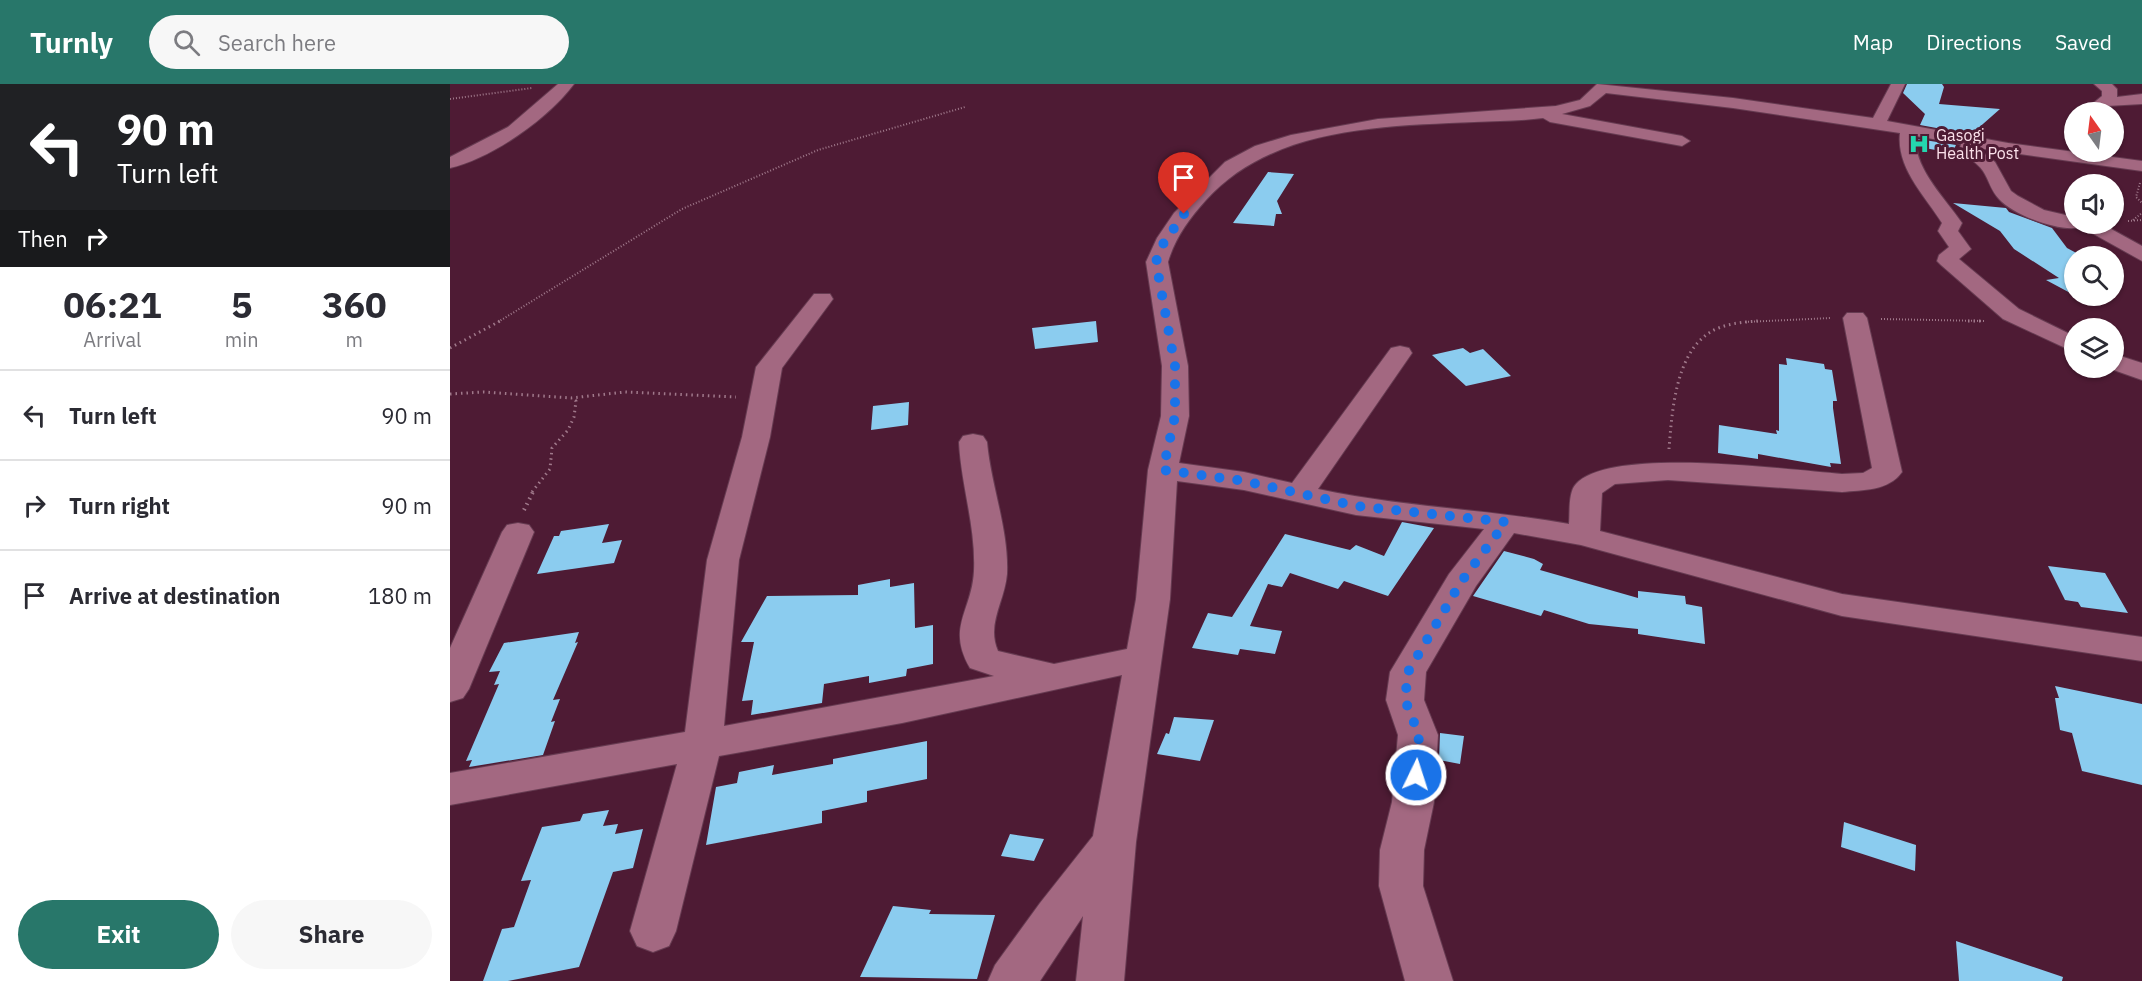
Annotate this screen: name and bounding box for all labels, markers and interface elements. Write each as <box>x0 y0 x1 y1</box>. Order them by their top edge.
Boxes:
search box <box>149 15 569 69</box>
text: Turnly <box>30 24 113 61</box>
icon: search <box>170 26 203 59</box>
text: Search here <box>218 28 336 57</box>
text: Map <box>1853 28 1893 56</box>
text: Directions <box>1926 28 2022 56</box>
text: Saved <box>2055 28 2112 56</box>
text: 90 m <box>117 102 215 157</box>
north arrow <box>2064 102 2124 162</box>
map controls <box>2064 102 2124 378</box>
icon: left <box>18 108 96 186</box>
place label: Gasogi Health Post <box>1936 125 2019 163</box>
hospital icon: Gasogi Health Post <box>1907 132 1931 156</box>
pin <box>1158 152 1209 214</box>
text: Turn left <box>117 155 218 190</box>
icon: arrive <box>1167 161 1200 194</box>
button: sound <box>2064 174 2124 234</box>
icon: right <box>80 222 113 255</box>
text: Then <box>18 224 68 253</box>
button: search <box>2064 246 2124 306</box>
text: 06:21 <box>63 281 162 328</box>
text: 5 <box>231 281 253 328</box>
text: 360 <box>322 281 387 328</box>
button: layers <box>2064 318 2124 378</box>
text: Arrival <box>83 326 142 353</box>
text: min <box>225 326 259 353</box>
text: m <box>346 326 363 353</box>
icon: left <box>18 399 51 432</box>
text: Turn left <box>69 401 157 430</box>
text: 90 m <box>381 401 432 430</box>
icon: right <box>18 489 51 522</box>
text: Turn right <box>69 491 170 520</box>
text: 90 m <box>381 491 432 520</box>
icon: arrive <box>18 579 51 612</box>
text: Arrive at destination <box>69 581 280 610</box>
text: 180 m <box>368 581 432 610</box>
position arrow <box>1384 743 1448 807</box>
button: Exit <box>18 900 219 969</box>
button: Share <box>231 900 432 969</box>

